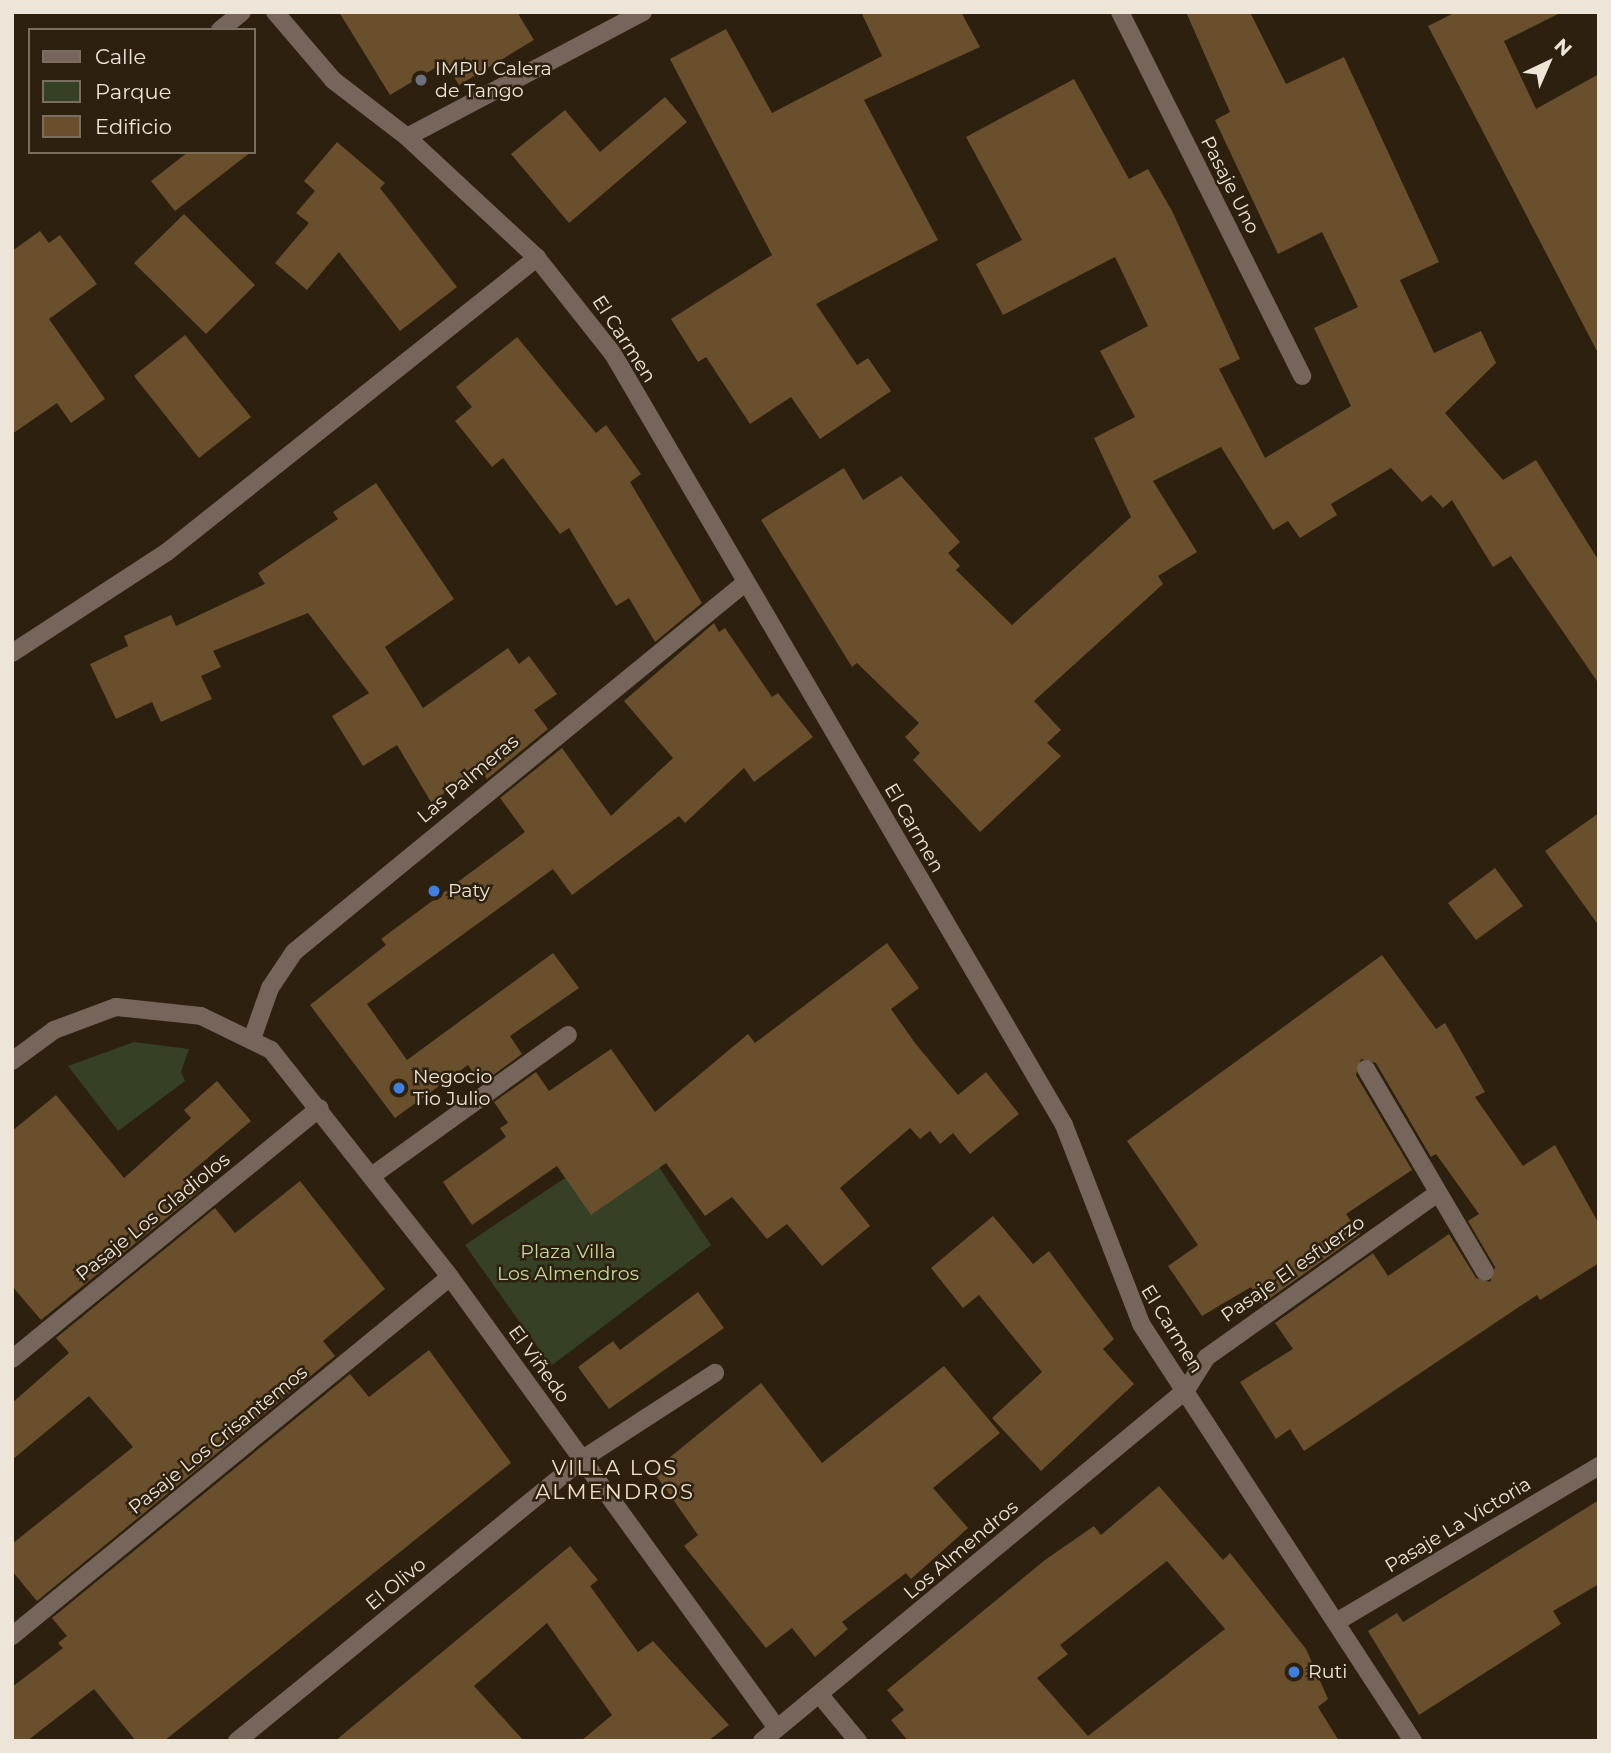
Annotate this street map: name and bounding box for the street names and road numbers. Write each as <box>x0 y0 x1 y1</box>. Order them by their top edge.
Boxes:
street label: Pasaje Uno <box>1196 132 1264 238</box>
street label: El Carmen <box>587 291 661 387</box>
street label: Las Palmeras <box>413 730 523 828</box>
street label: El Carmen <box>879 779 949 877</box>
street label: Pasaje Los Gladiolos <box>72 1148 234 1286</box>
street label: Pasaje El esfuerzo <box>1217 1211 1369 1327</box>
street label: El Carmen <box>1136 1281 1208 1377</box>
street label: El Viñedo <box>503 1321 575 1407</box>
street label: Pasaje Los Crisantemos <box>124 1361 312 1519</box>
street label: Pasaje La Victoria <box>1381 1472 1535 1578</box>
street label: Los Almendros <box>899 1496 1023 1604</box>
street label: El Olivo <box>361 1553 431 1615</box>

